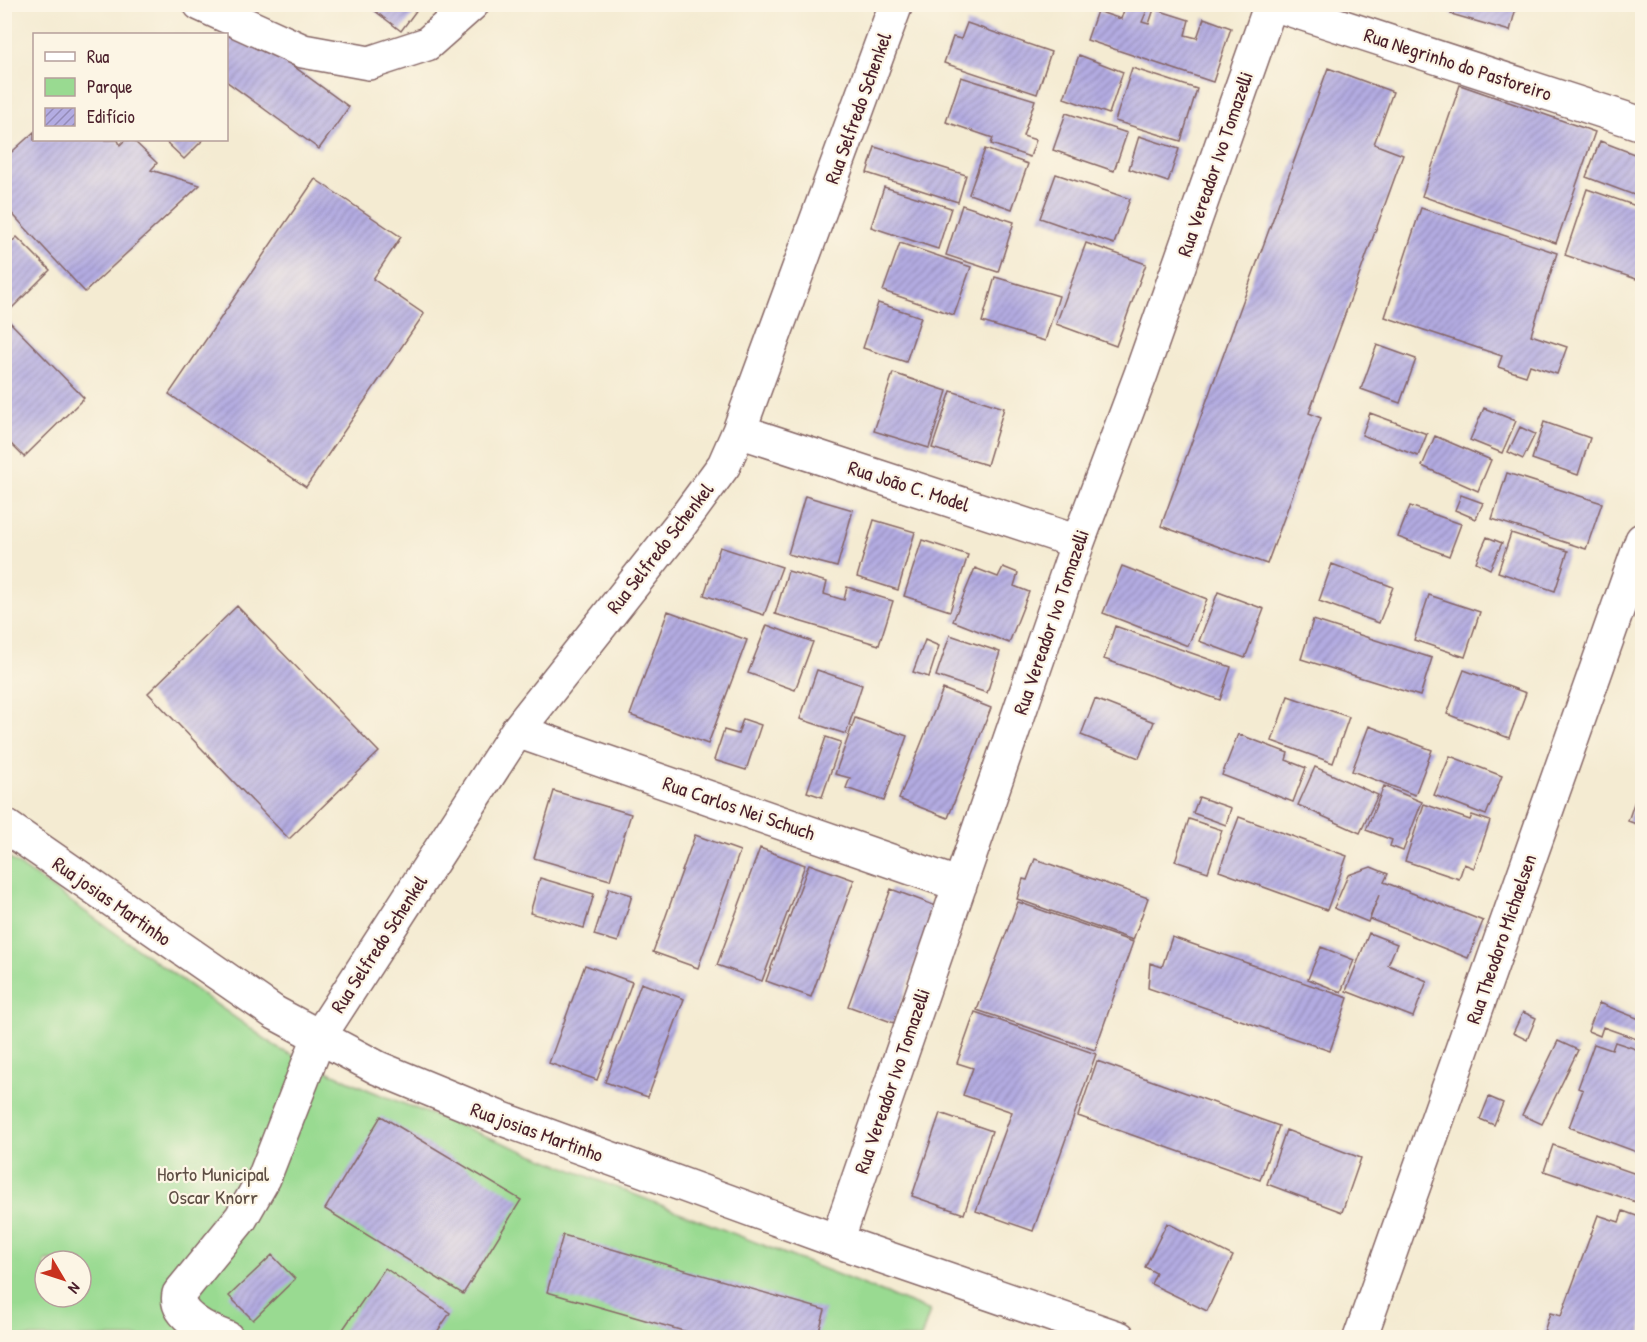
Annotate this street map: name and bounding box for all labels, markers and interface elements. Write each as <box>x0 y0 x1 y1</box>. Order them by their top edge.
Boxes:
street label: Rua Negrinho do Pastoreiro <box>1361 20 1555 107</box>
street label: Rua Selfredo Schenkel <box>818 28 898 187</box>
legend <box>33 33 228 141</box>
text: Rua <box>87 44 109 69</box>
street label: Rua Vereador Ivo Tomazelli <box>1170 68 1259 260</box>
text: Parque <box>87 74 132 99</box>
text: Edifício <box>87 104 135 129</box>
street label: Rua João C. Model <box>845 453 974 518</box>
street label: Rua Selfredo Schenkel <box>600 476 720 619</box>
street label: Rua Vereador Ivo Tomazelli <box>1006 526 1095 718</box>
street label: Rua Carlos Nei Schuch <box>660 769 819 846</box>
street label: Rua josias Martinho <box>48 850 177 951</box>
street label: Rua Theodoro Michaelsen <box>1459 850 1542 1027</box>
street label: Rua Selfredo Schenkel <box>324 869 434 1018</box>
street label: Rua Vereador Ivo Tomazelli <box>847 985 936 1177</box>
street label: Rua josias Martinho <box>467 1095 607 1168</box>
park label: Horto Municipal Oscar Knorr <box>157 1160 270 1210</box>
north arrow <box>33 1249 93 1309</box>
text: N <box>63 1278 86 1299</box>

